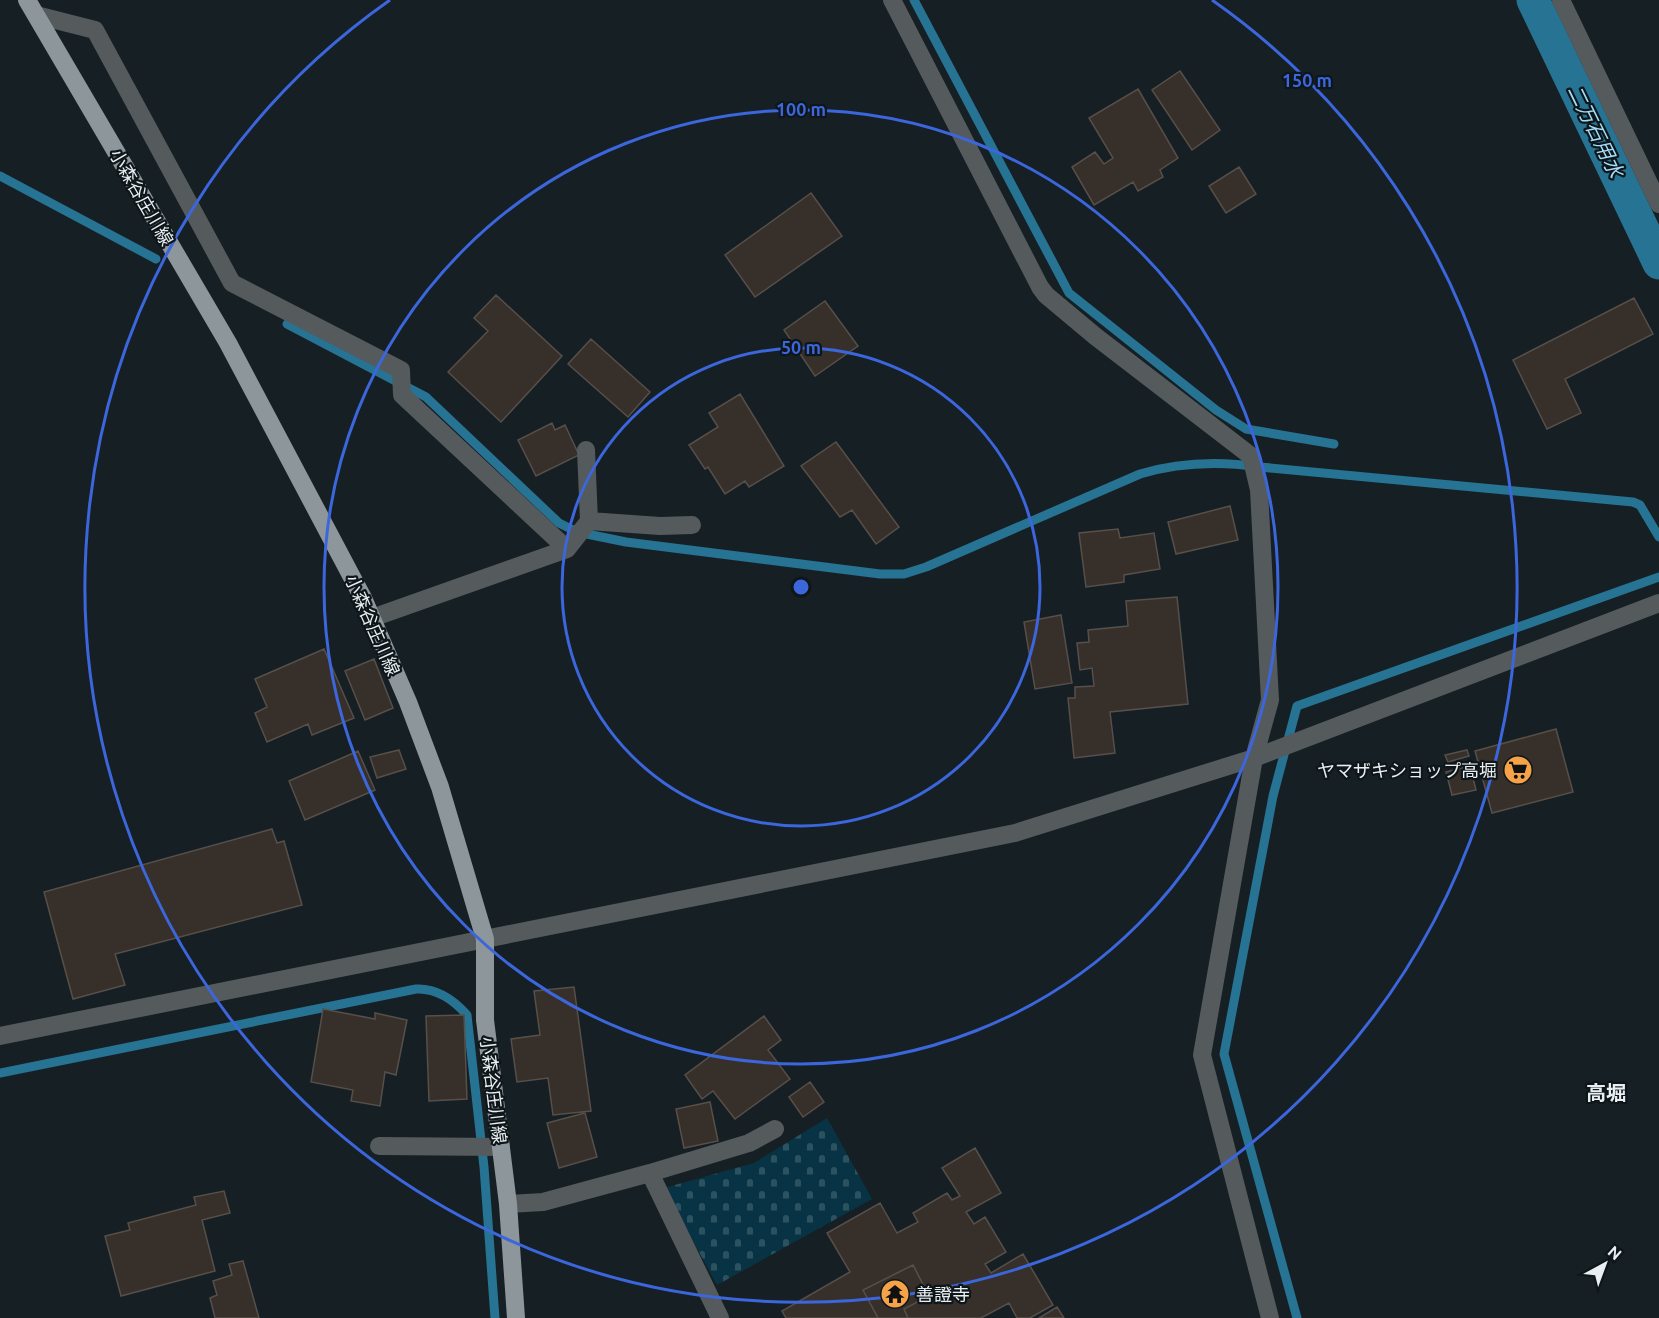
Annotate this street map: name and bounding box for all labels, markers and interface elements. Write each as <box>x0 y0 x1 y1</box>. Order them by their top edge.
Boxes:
text: 150 m <box>1282 70 1332 90</box>
water label: 二万石用水 <box>1564 81 1629 183</box>
text: 100 m <box>776 99 826 119</box>
street label: 小森谷庄川線 <box>106 145 178 249</box>
text: 50 m <box>781 337 821 357</box>
street label: 小森谷庄川線 <box>342 572 404 678</box>
centre of rings <box>791 577 811 597</box>
supermarket icon: ヤマザキショップ高堀 <box>1502 754 1534 786</box>
place label: ヤマザキショップ高堀 <box>1317 760 1497 780</box>
street label: 小森谷庄川線 <box>477 1035 511 1145</box>
district label: 高堀 <box>1586 1081 1626 1104</box>
north arrow <box>1575 1234 1635 1294</box>
text: N <box>1604 1242 1625 1263</box>
temple icon: 善證寺 <box>879 1278 911 1310</box>
place label: 善證寺 <box>916 1284 970 1304</box>

